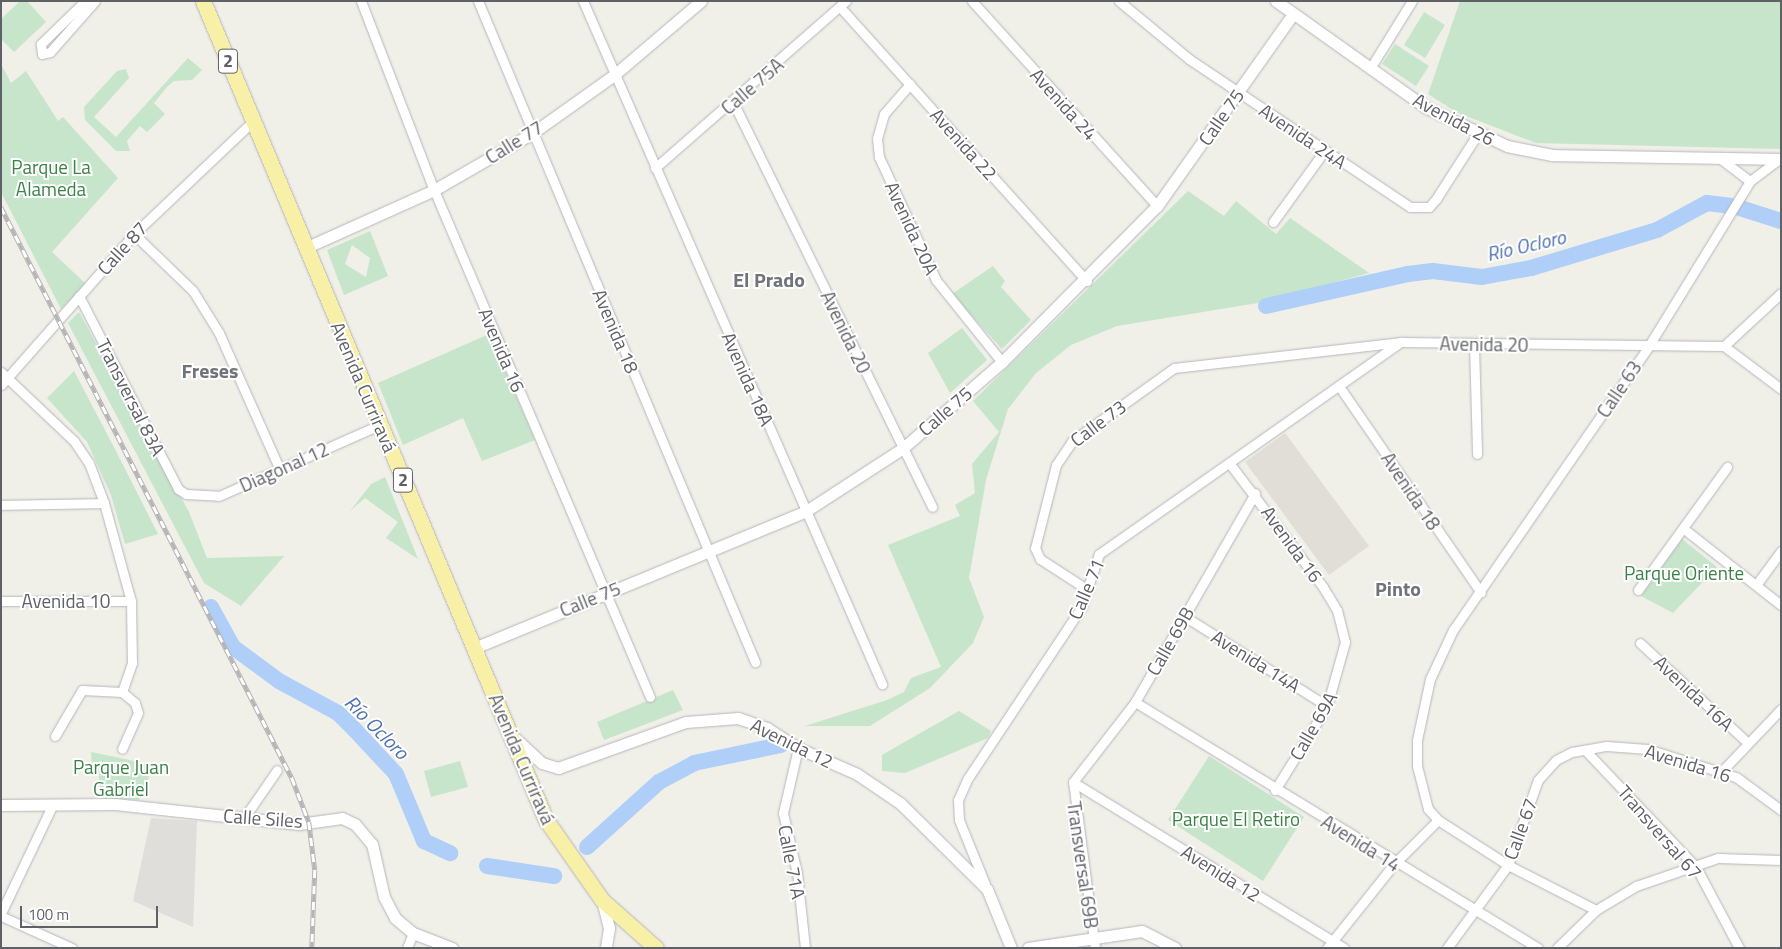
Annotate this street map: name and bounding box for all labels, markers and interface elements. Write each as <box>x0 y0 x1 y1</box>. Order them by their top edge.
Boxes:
road number: 2 <box>217 46 239 76</box>
street label: Calle 75A <box>716 53 788 119</box>
street label: Avenida 24 <box>1026 63 1102 145</box>
street label: Calle 75 <box>1193 84 1249 150</box>
street label: Avenida 26 <box>1409 88 1499 150</box>
street label: Avenida 24A <box>1255 99 1351 173</box>
street label: Avenida 22 <box>926 103 1002 185</box>
street label: Calle 77 <box>481 115 547 169</box>
park label: Parque La Alameda <box>11 156 91 200</box>
street label: Avenida 20A <box>880 178 944 278</box>
street label: Calle 87 <box>92 217 152 279</box>
water label: Río Ocloro <box>1484 224 1568 266</box>
district label: El Prado <box>733 267 805 291</box>
street label: Avenida 18 <box>588 286 644 376</box>
street label: Avenida 20 <box>816 287 876 377</box>
street label: Avenida 16 <box>474 305 530 395</box>
street label: Avenida Curriravá <box>326 318 402 456</box>
street label: Avenida 18A <box>717 329 779 429</box>
street label: Avenida 20 <box>1439 332 1529 356</box>
street label: Transversal 83A <box>92 335 170 459</box>
street label: Calle 63 <box>1592 356 1646 422</box>
district label: Freses <box>182 358 238 382</box>
street label: Calle 75 <box>913 382 977 440</box>
street label: Calle 73 <box>1066 395 1130 451</box>
street label: Diagonal 12 <box>236 437 332 497</box>
street label: Avenida 18 <box>1377 448 1445 534</box>
road number: 2 <box>392 464 414 496</box>
street label: Avenida 16 <box>1257 501 1327 587</box>
street label: Calle 71 <box>1063 555 1109 623</box>
park label: Parque Oriente <box>1624 562 1744 584</box>
district label: Pinto <box>1375 576 1421 600</box>
street label: Calle 75 <box>556 577 624 621</box>
street label: Avenida 10 <box>22 590 110 612</box>
street label: Calle 69B <box>1141 603 1199 679</box>
street label: Avenida 14A <box>1207 625 1305 697</box>
street label: Avenida 16A <box>1650 650 1738 736</box>
street label: Calle 69A <box>1284 688 1342 764</box>
water label: Río Ocloro <box>340 690 414 764</box>
street label: Avenida Curriravá <box>484 690 560 828</box>
street label: Avenida 12 <box>747 713 837 773</box>
street label: Avenida 16 <box>1642 739 1734 787</box>
park label: Parque Juan Gabriel <box>73 756 169 800</box>
street label: Transversal 67 <box>1613 780 1707 884</box>
street label: Calle 67 <box>1498 795 1542 863</box>
street label: Transversal 69B <box>1063 800 1103 930</box>
street label: Calle Siles <box>222 804 304 832</box>
park label: Parque El Retiro <box>1172 808 1300 830</box>
street label: Avenida 14 <box>1317 810 1405 876</box>
street label: Calle 71A <box>774 823 810 901</box>
street label: Avenida 12 <box>1177 840 1265 906</box>
scale bar <box>22 896 160 928</box>
text: 100 m <box>28 903 69 926</box>

